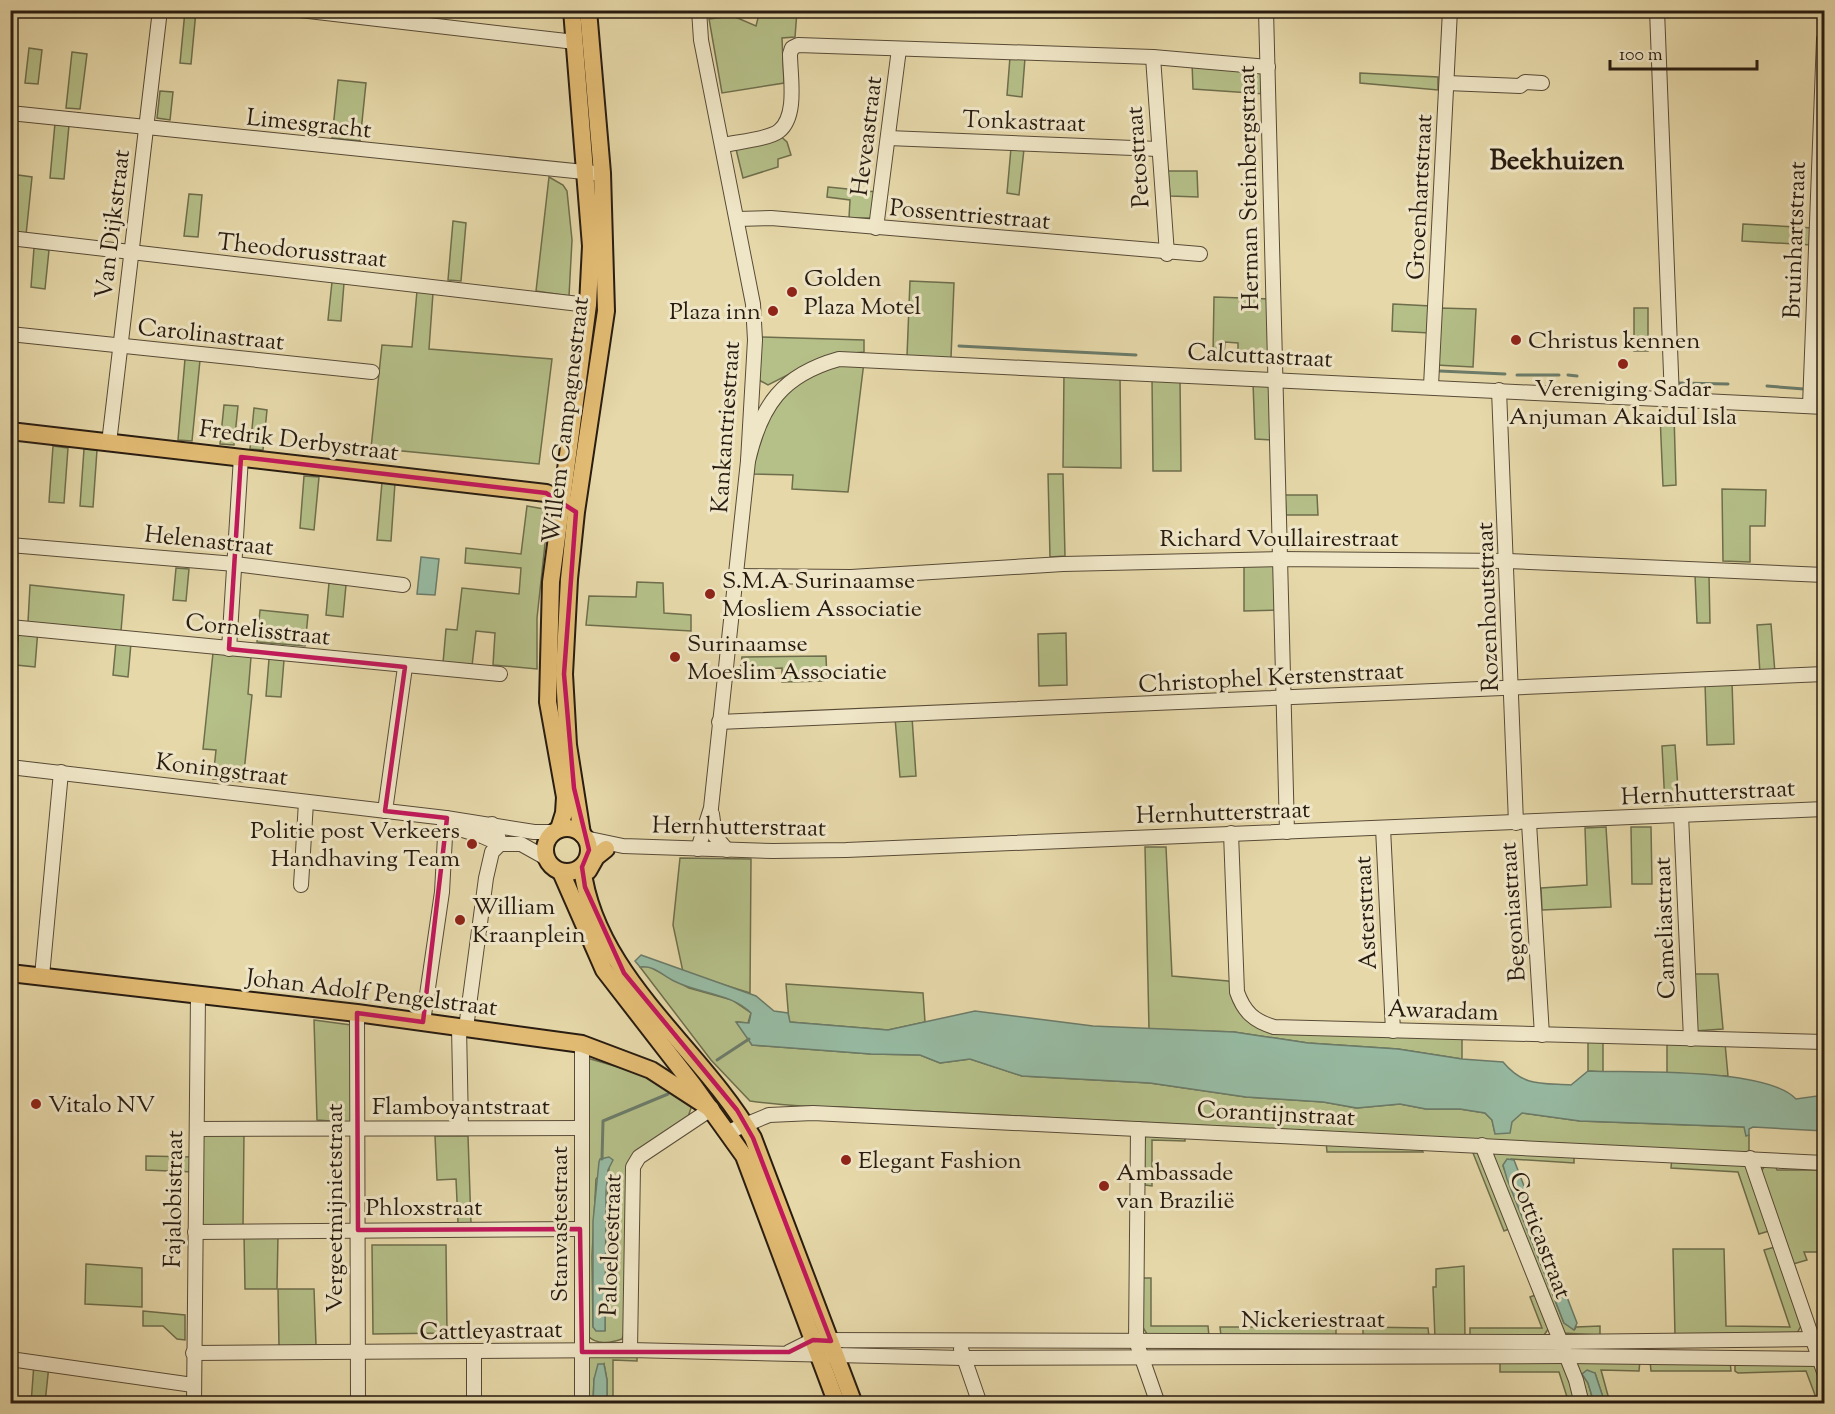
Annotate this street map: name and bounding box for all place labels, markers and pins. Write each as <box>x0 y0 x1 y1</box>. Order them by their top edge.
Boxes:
place label: Golden Plaza Motel <box>804 263 922 325</box>
marker: Golden Plaza Motel <box>785 285 799 299</box>
place label: Plaza inn <box>669 296 761 330</box>
marker: Plaza inn <box>766 304 780 318</box>
place label: Christus kennen <box>1528 325 1700 359</box>
marker: Christus kennen <box>1509 333 1523 347</box>
marker: Vereniging Sadar Anjuman Akaidul Isla <box>1616 357 1630 371</box>
place label: Vereniging Sadar Anjuman Akaidul Isla <box>1509 373 1737 435</box>
place label: S.M.A Surinaamse Mosliem Associatie <box>722 565 922 627</box>
marker: S.M.A Surinaamse Mosliem Associatie <box>703 587 717 601</box>
place label: Surinaamse Moeslim Associatie <box>687 628 887 690</box>
marker: Surinaamse Moeslim Associatie <box>668 650 682 664</box>
place label: Politie post Verkeers Handhaving Team <box>250 815 460 877</box>
marker: Politie post Verkeers Handhaving Team <box>465 837 479 851</box>
place label: William Kraanplein <box>472 891 586 953</box>
marker: William Kraanplein <box>453 913 467 927</box>
place label: Vitalo NV <box>48 1089 155 1123</box>
marker: Vitalo NV <box>29 1097 43 1111</box>
place label: Elegant Fashion <box>858 1145 1022 1179</box>
marker: Elegant Fashion <box>839 1153 853 1167</box>
place label: Ambassade van Brazilië <box>1116 1157 1235 1219</box>
marker: Ambassade van Brazilië <box>1097 1179 1111 1193</box>

